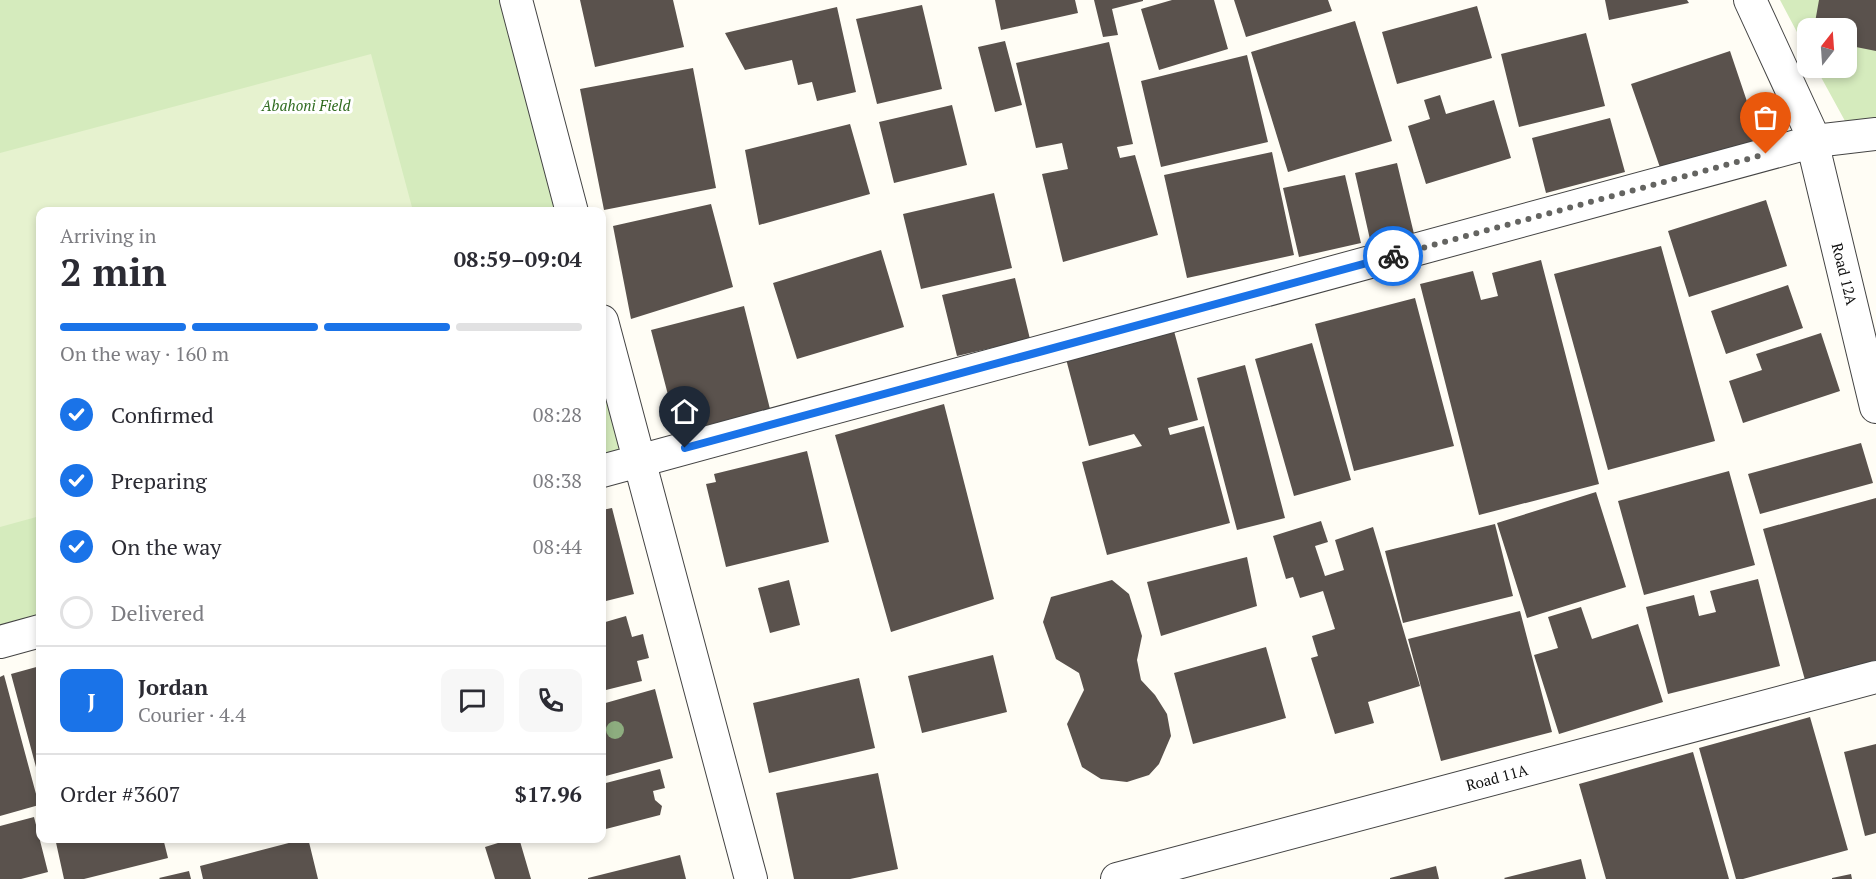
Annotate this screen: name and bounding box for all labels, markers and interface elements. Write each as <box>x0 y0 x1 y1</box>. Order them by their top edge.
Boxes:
north arrow <box>1797 18 1857 78</box>
map controls <box>1797 18 1857 78</box>
pin <box>1740 92 1791 154</box>
park label: Abahoni Field <box>260 95 351 115</box>
icon: bag <box>1749 101 1782 134</box>
text: Arriving in <box>60 222 156 249</box>
courier <box>1363 226 1423 286</box>
icon: bike <box>1377 240 1410 273</box>
street label: Road 12A <box>1828 241 1863 308</box>
text: 08:59–09:04 <box>454 244 582 273</box>
text: 2 min <box>60 245 167 297</box>
text: On the way · 160 m <box>60 340 229 367</box>
pin <box>659 386 710 448</box>
icon: home <box>668 395 701 428</box>
icon: check <box>60 398 93 431</box>
text: Confirmed <box>111 400 214 429</box>
text: 08:28 <box>533 401 582 428</box>
icon: check <box>60 464 93 497</box>
text: Preparing <box>111 466 207 495</box>
text: 08:38 <box>533 467 582 494</box>
icon: check <box>60 530 93 563</box>
text: On the way <box>111 532 221 561</box>
text: 08:44 <box>533 533 582 560</box>
text: Delivered <box>111 598 204 627</box>
button: chat <box>441 669 504 732</box>
button: phone <box>519 669 582 732</box>
text: Jordan <box>138 672 208 701</box>
text: J <box>87 686 96 715</box>
text: Courier · 4.4 <box>138 701 246 728</box>
street label: Road 11A <box>1464 759 1531 795</box>
text: Order #3607 <box>60 779 180 808</box>
text: $17.96 <box>515 779 582 808</box>

